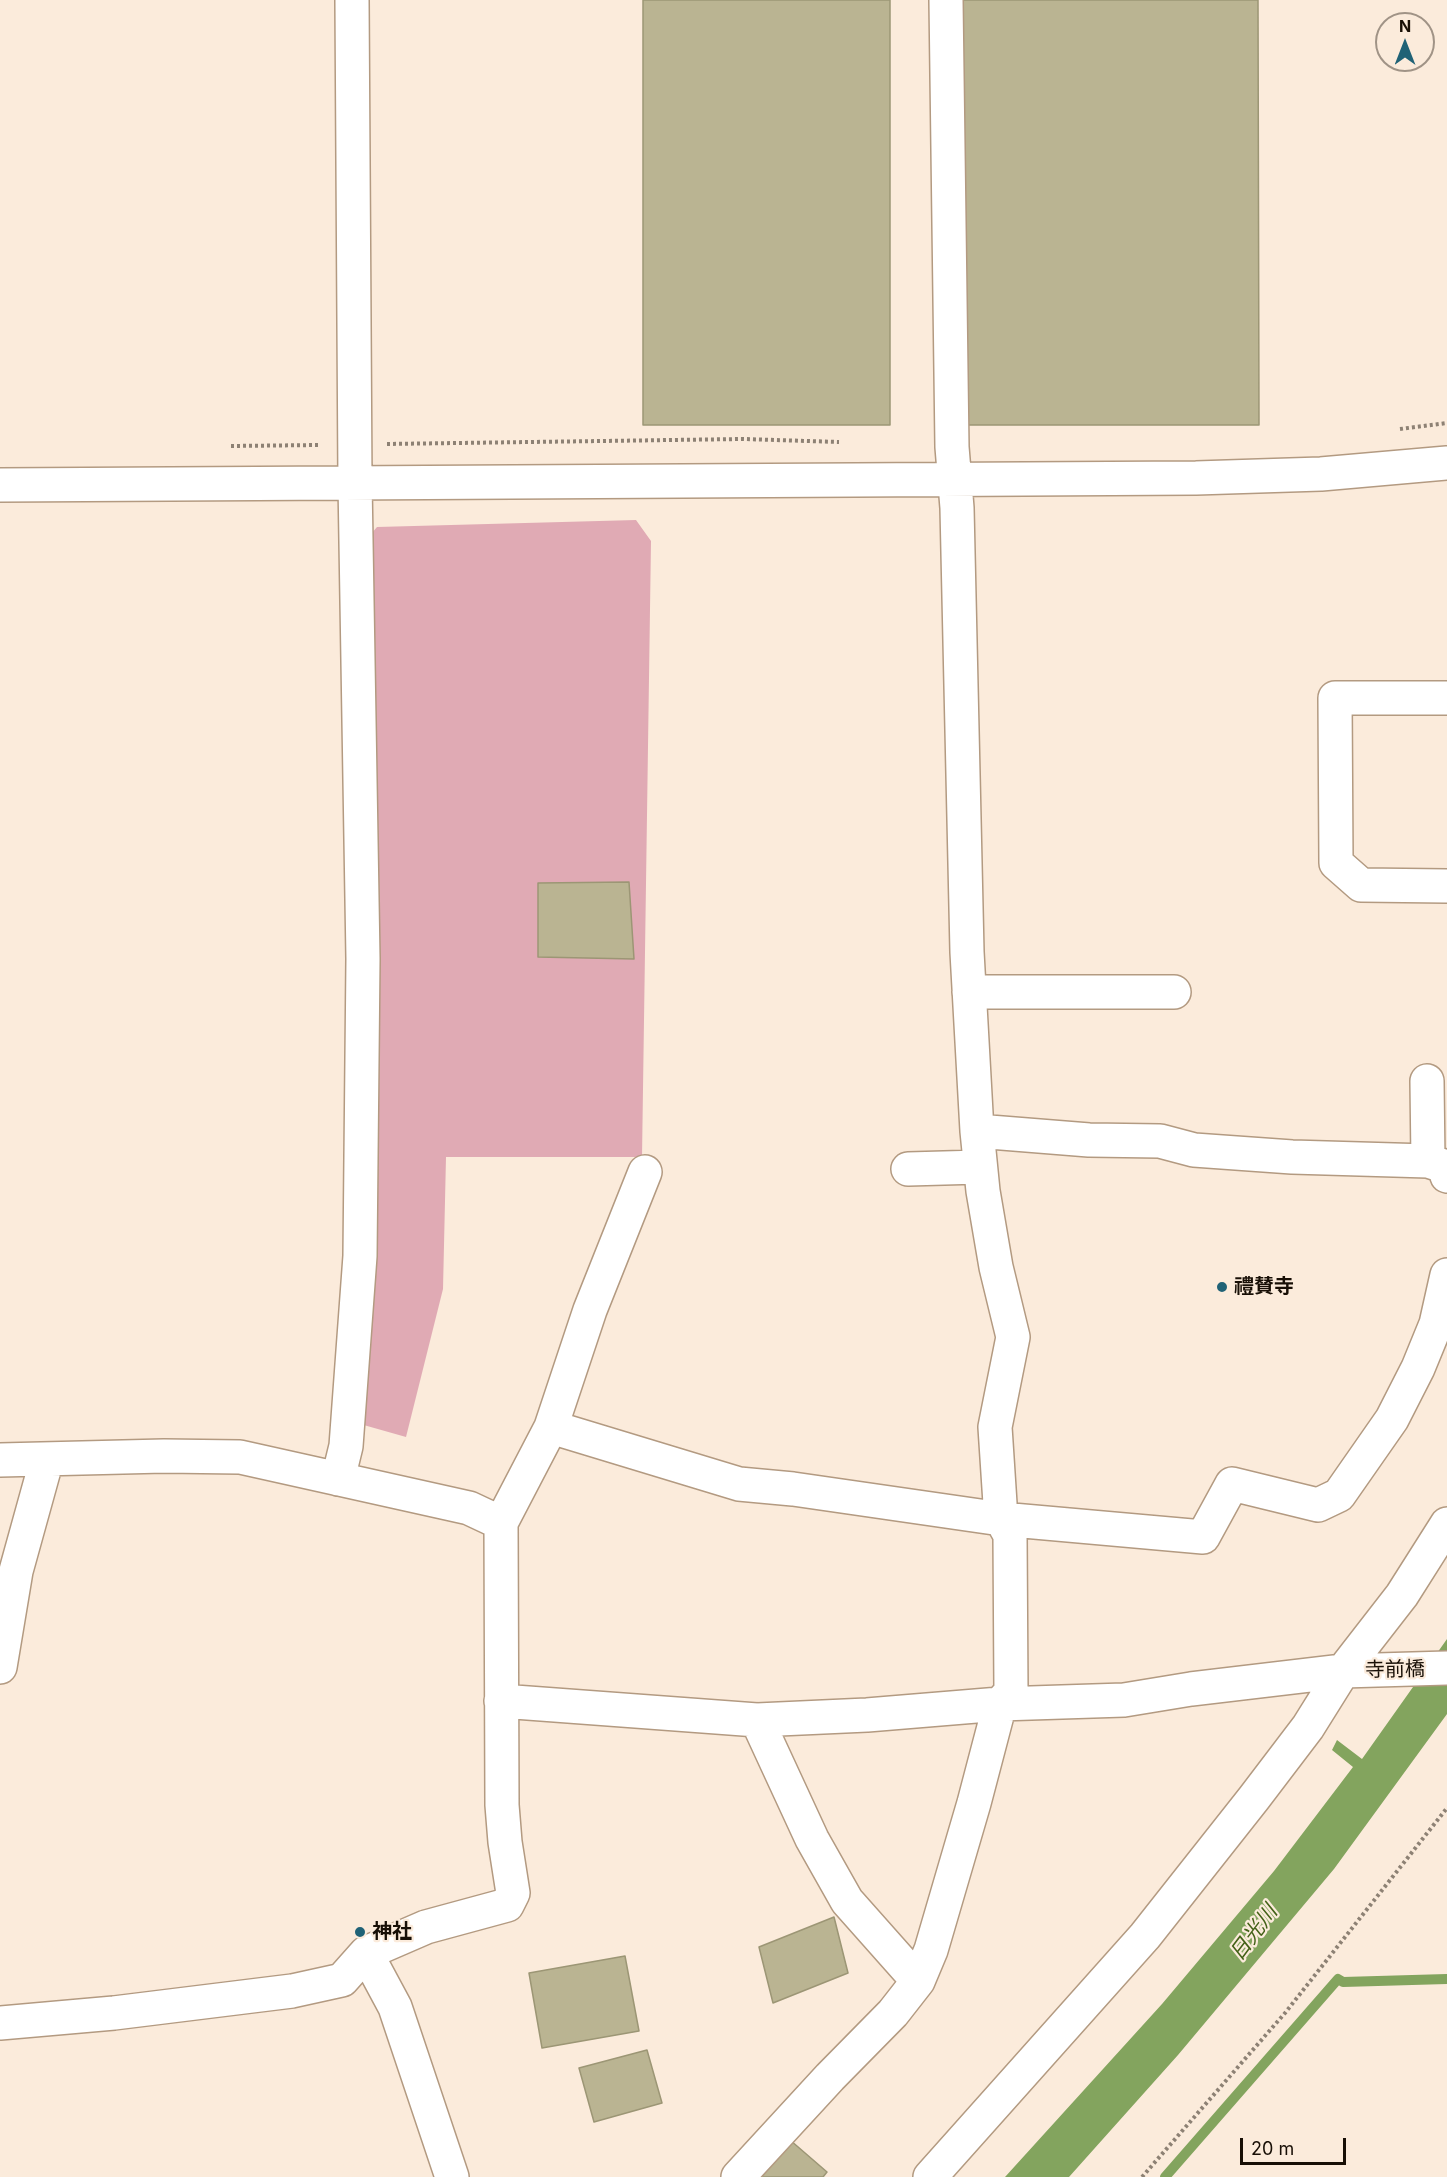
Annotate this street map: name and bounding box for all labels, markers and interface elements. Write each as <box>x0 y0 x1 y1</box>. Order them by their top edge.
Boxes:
north arrow <box>1375 12 1435 72</box>
text: N <box>1399 16 1411 36</box>
place label: 禮賛寺 <box>1234 1275 1294 1299</box>
marker: 禮賛寺 <box>1215 1280 1229 1294</box>
street label: 寺前橋 <box>1365 1657 1425 1683</box>
water label: 日光川 <box>1225 1900 1283 1966</box>
place label: 神社 <box>372 1920 412 1944</box>
marker: 神社 <box>353 1925 367 1939</box>
scale bar <box>1243 2126 1350 2164</box>
text: 20 m <box>1251 2138 1294 2159</box>

